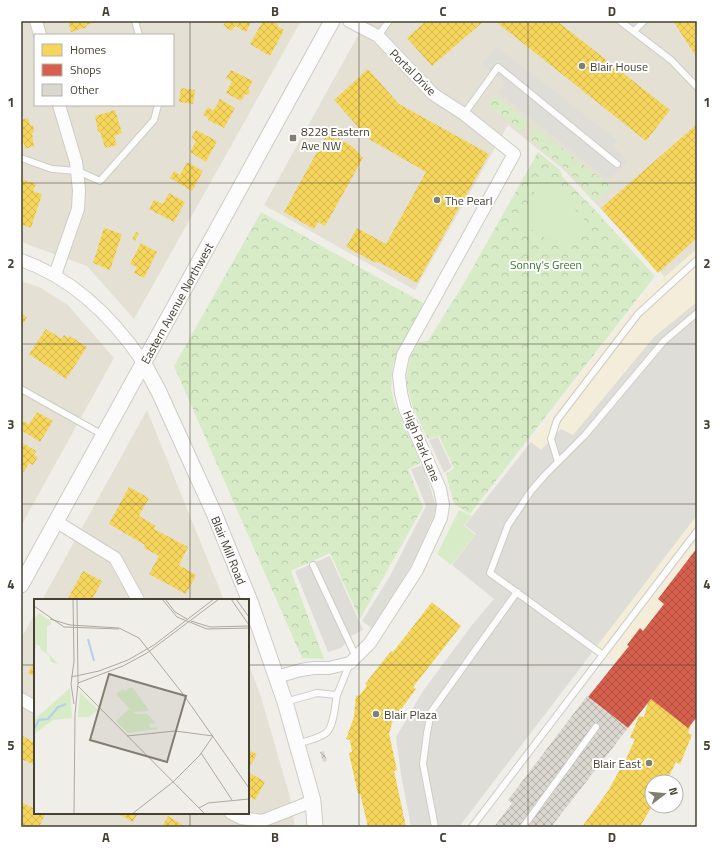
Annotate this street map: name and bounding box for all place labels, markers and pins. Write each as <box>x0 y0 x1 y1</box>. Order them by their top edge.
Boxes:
place label: Blair House <box>590 57 648 76</box>
marker: Blair House <box>577 61 587 71</box>
place label: 8228 Eastern Ave NW <box>301 122 370 155</box>
marker: 8228 Eastern Ave NW <box>288 133 298 143</box>
place label: The Pearl <box>445 191 493 210</box>
marker: The Pearl <box>432 195 442 205</box>
place label: Blair Plaza <box>384 705 437 724</box>
marker: Blair Plaza <box>371 709 381 719</box>
place label: Blair East <box>593 754 642 773</box>
marker: Blair East <box>644 758 654 768</box>

